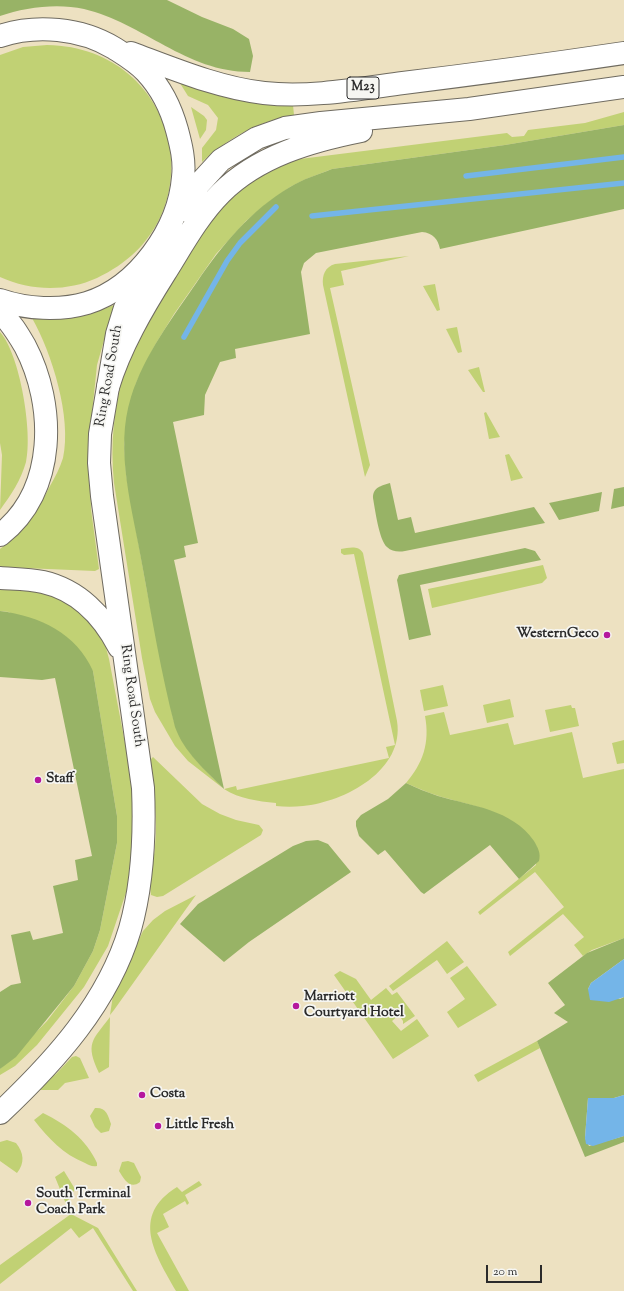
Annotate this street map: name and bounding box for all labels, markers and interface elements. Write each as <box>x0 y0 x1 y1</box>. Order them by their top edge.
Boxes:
road number: M23 <box>347 77 379 99</box>
street label: Ring Road South <box>93 324 127 428</box>
place label: WesternGeco <box>516 627 599 643</box>
marker: WesternGeco <box>602 630 612 640</box>
street label: Ring Road South <box>115 644 147 748</box>
place label: Staff <box>46 772 74 788</box>
marker: Staff <box>33 775 43 785</box>
place label: Marriott Courtyard Hotel <box>304 990 404 1022</box>
marker: Marriott Courtyard Hotel <box>291 1001 301 1011</box>
place label: Costa <box>150 1087 185 1103</box>
marker: Costa <box>137 1090 147 1100</box>
place label: Little Fresh <box>166 1118 234 1134</box>
marker: Little Fresh <box>153 1121 163 1131</box>
place label: South Terminal Coach Park <box>36 1187 131 1220</box>
marker: South Terminal Coach Park <box>23 1198 33 1208</box>
scale bar <box>488 1257 544 1283</box>
text: 20 m <box>493 1263 517 1281</box>

